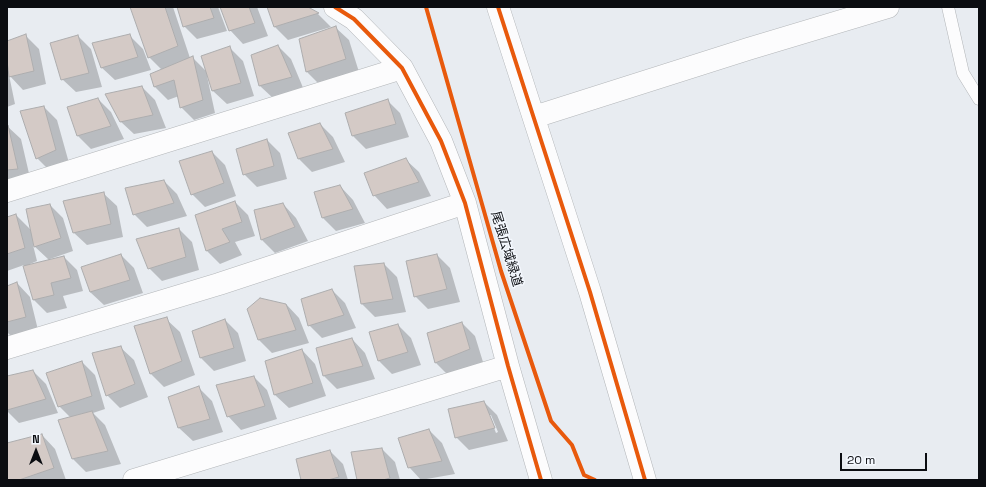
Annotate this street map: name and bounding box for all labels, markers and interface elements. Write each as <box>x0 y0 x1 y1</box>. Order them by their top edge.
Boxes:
street label: 尾張広域緑道 <box>487 209 525 289</box>
north arrow <box>16 431 56 471</box>
text: N <box>32 432 40 446</box>
scale bar <box>842 445 929 471</box>
text: 20 m <box>847 452 875 468</box>

